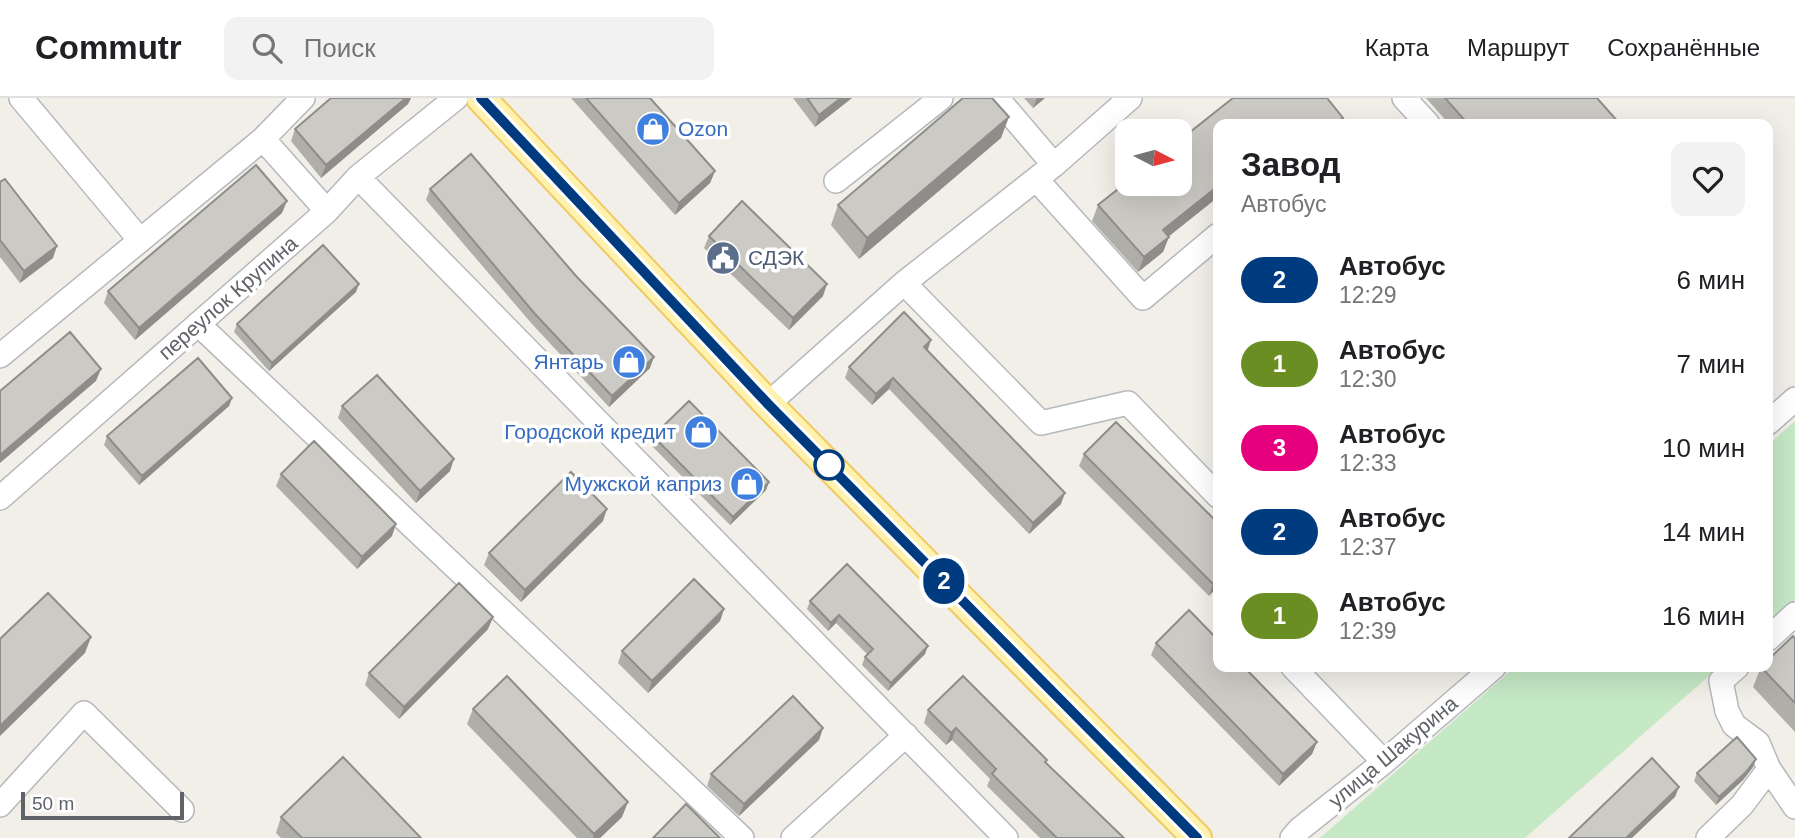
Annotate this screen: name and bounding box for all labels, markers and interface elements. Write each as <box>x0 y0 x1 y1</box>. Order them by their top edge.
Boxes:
search box <box>224 17 714 80</box>
text: Commutr <box>35 29 182 66</box>
icon: search <box>248 29 286 67</box>
text: Поиск <box>304 33 376 63</box>
text: Карта <box>1365 34 1429 61</box>
text: Маршрут <box>1467 34 1569 61</box>
text: Сохранённые <box>1607 34 1760 61</box>
shop icon: Ozon <box>634 110 672 148</box>
place label: Ozon <box>678 117 728 140</box>
north arrow <box>1115 119 1192 196</box>
map controls <box>1115 119 1192 196</box>
button: heart <box>1671 142 1745 216</box>
text: Завод <box>1241 146 1341 183</box>
text: Автобус <box>1241 191 1327 217</box>
street label: переулок Крупина <box>154 231 302 364</box>
public building icon: СДЭК <box>704 239 742 277</box>
place label: СДЭК <box>748 246 805 269</box>
text: Автобус <box>1339 251 1446 281</box>
text: 6 мин <box>1677 265 1745 295</box>
text: 2 <box>1273 266 1286 293</box>
text: 12:29 <box>1339 282 1397 308</box>
text: Автобус <box>1339 335 1446 365</box>
shop icon: Янтарь <box>610 343 648 381</box>
text: 7 мин <box>1677 349 1745 379</box>
place label: Янтарь <box>534 350 604 373</box>
text: 1 <box>1273 350 1286 377</box>
text: 12:30 <box>1339 366 1397 392</box>
shop icon: Городской кредит <box>682 413 720 451</box>
text: Автобус <box>1339 419 1446 449</box>
place label: Городской кредит <box>504 420 676 443</box>
text: 10 мин <box>1662 433 1745 463</box>
text: 3 <box>1273 434 1286 461</box>
unlabelled marker <box>814 450 844 480</box>
text: 12:33 <box>1339 450 1397 476</box>
shop icon: Мужской каприз <box>728 465 766 503</box>
place label: Мужской каприз <box>565 472 722 495</box>
text: Автобус <box>1339 503 1446 533</box>
text: 14 мин <box>1662 517 1745 547</box>
text: 2 <box>1273 518 1286 545</box>
text: 12:37 <box>1339 534 1397 560</box>
line badge: 2 <box>921 558 967 604</box>
text: 2 <box>937 567 951 594</box>
text: Автобус <box>1339 587 1446 617</box>
text: 16 мин <box>1662 601 1745 631</box>
text: 1 <box>1273 602 1286 629</box>
text: 12:39 <box>1339 618 1397 644</box>
street label: улица Шакурина <box>1324 691 1462 812</box>
scale bar <box>21 789 184 821</box>
text: 50 m <box>32 793 74 814</box>

